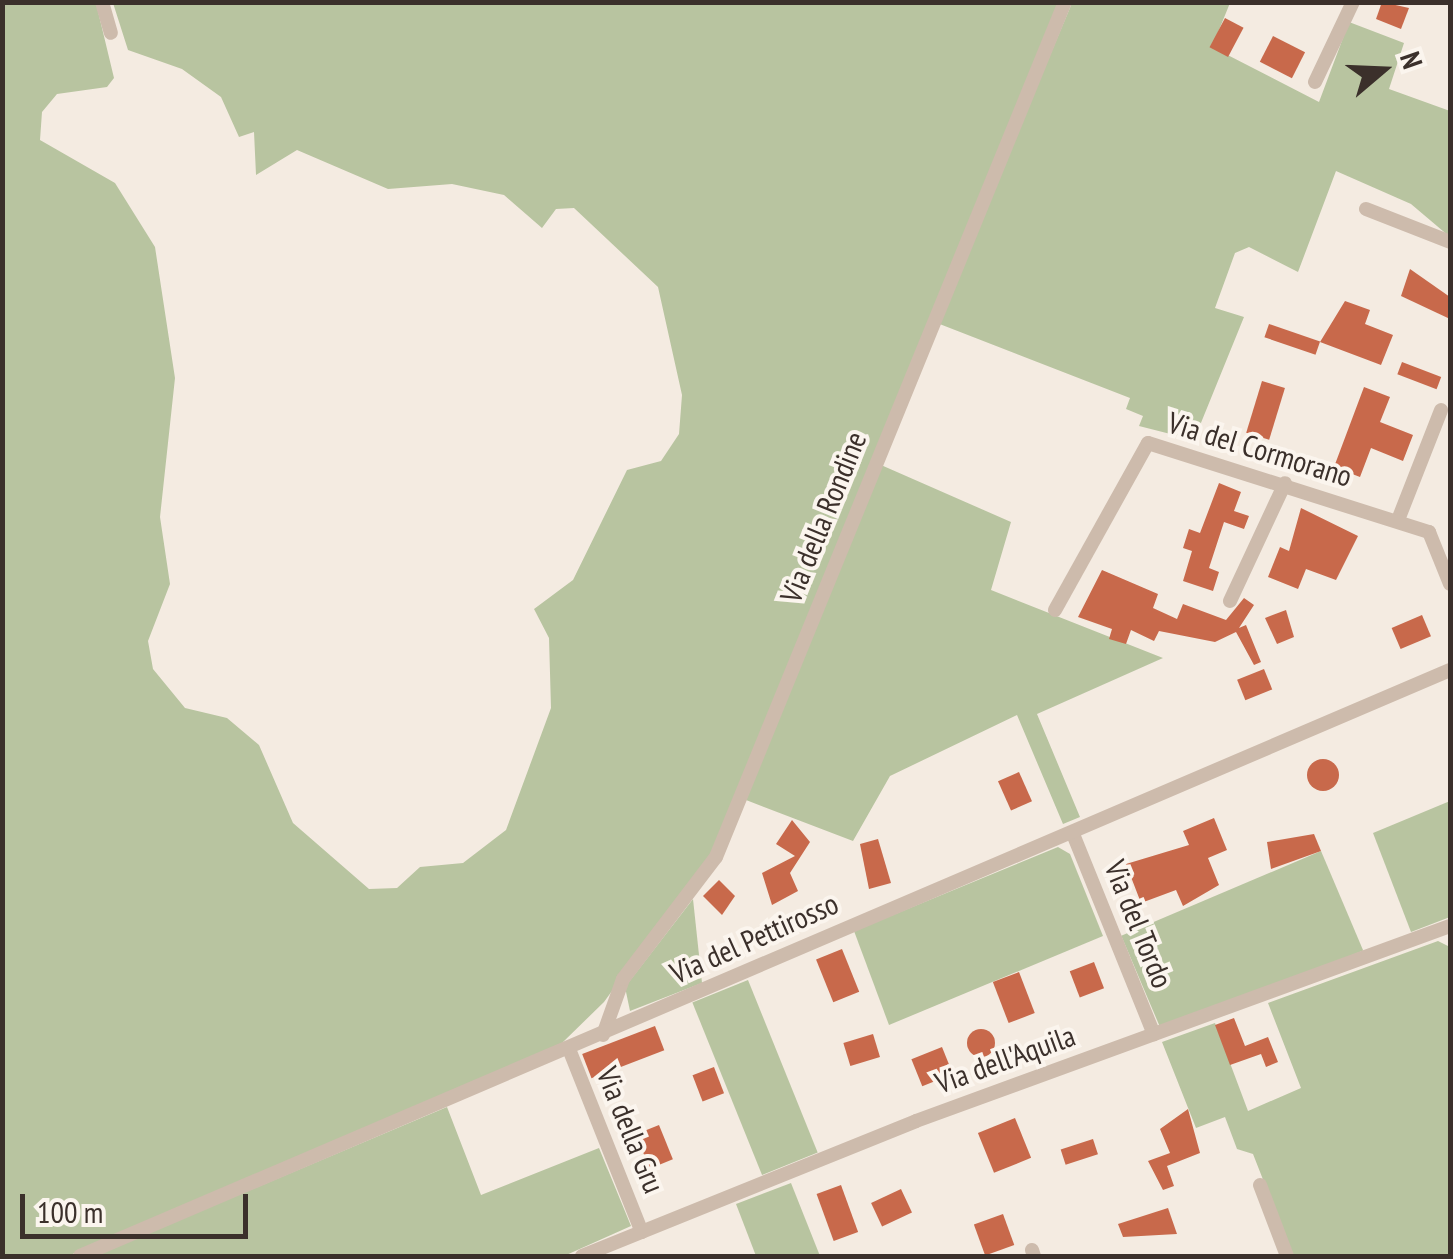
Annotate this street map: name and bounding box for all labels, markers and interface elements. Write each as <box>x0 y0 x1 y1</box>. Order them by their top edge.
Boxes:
north arrow <box>1333 20 1433 120</box>
text: N <box>1392 47 1432 73</box>
street label: Via del Cormorano <box>1164 404 1356 494</box>
street label: Via della Rondine <box>772 426 874 608</box>
street label: Via del Tordo <box>1097 855 1181 993</box>
street label: Via del Pettirosso <box>664 885 844 991</box>
street label: Via dell'Aquila <box>930 1017 1080 1101</box>
street label: Via della Gru <box>589 1062 673 1198</box>
scale bar <box>25 1174 252 1236</box>
text: 100 m <box>37 1192 103 1231</box>

